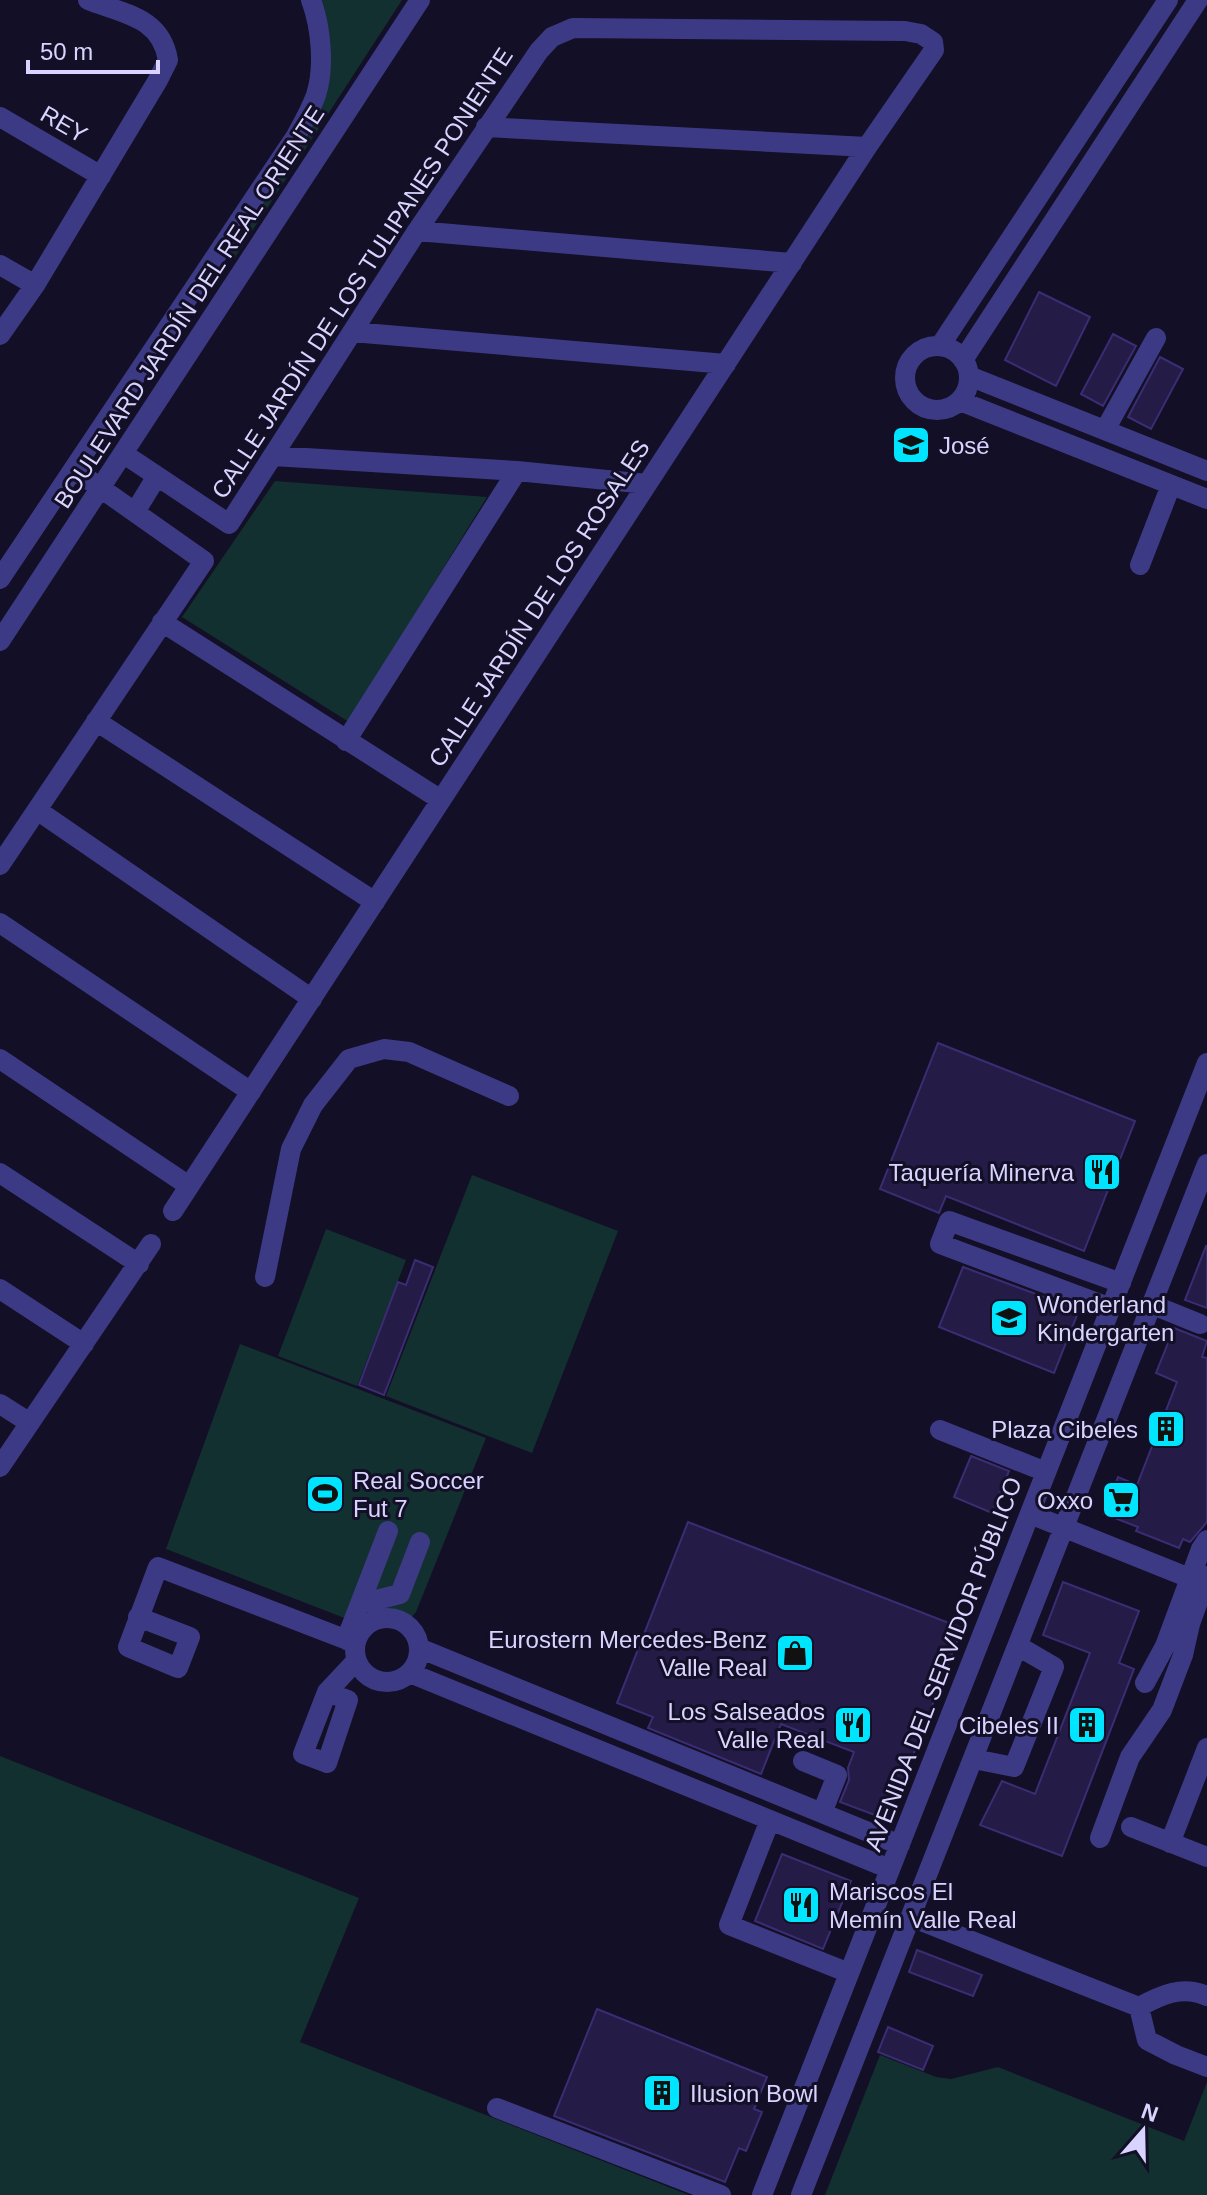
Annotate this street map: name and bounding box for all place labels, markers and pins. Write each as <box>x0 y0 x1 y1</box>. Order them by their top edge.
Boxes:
school or university icon: José <box>890 424 932 466</box>
place label: José <box>939 432 990 459</box>
restaurant icon: Taquería Minerva <box>1081 1151 1123 1193</box>
place label: Taquería Minerva <box>889 1159 1075 1186</box>
place label: Wonderland Kindergarten <box>1037 1291 1174 1346</box>
school or university icon: Wonderland Kindergarten <box>988 1297 1030 1339</box>
building icon: Plaza Cibeles <box>1145 1408 1187 1450</box>
place label: Plaza Cibeles <box>991 1416 1138 1443</box>
place label: Real Soccer Fut 7 <box>353 1467 484 1522</box>
sports icon: Real Soccer Fut 7 <box>304 1473 346 1515</box>
supermarket icon: Oxxo <box>1100 1479 1142 1521</box>
place label: Oxxo <box>1037 1487 1093 1514</box>
place label: Eurostern Mercedes-Benz Valle Real <box>488 1626 767 1681</box>
shop icon: Eurostern Mercedes-Benz Valle Real <box>774 1632 816 1674</box>
place label: Los Salseados Valle Real <box>668 1698 825 1753</box>
restaurant icon: Los Salseados Valle Real <box>832 1704 874 1746</box>
building icon: Cibeles II <box>1066 1704 1108 1746</box>
place label: Cibeles II <box>959 1712 1059 1739</box>
place label: Mariscos El Memín Valle Real <box>829 1878 1017 1933</box>
restaurant icon: Mariscos El Memín Valle Real <box>780 1884 822 1926</box>
building icon: Ilusion Bowl <box>641 2072 683 2114</box>
place label: Ilusion Bowl <box>690 2080 818 2107</box>

